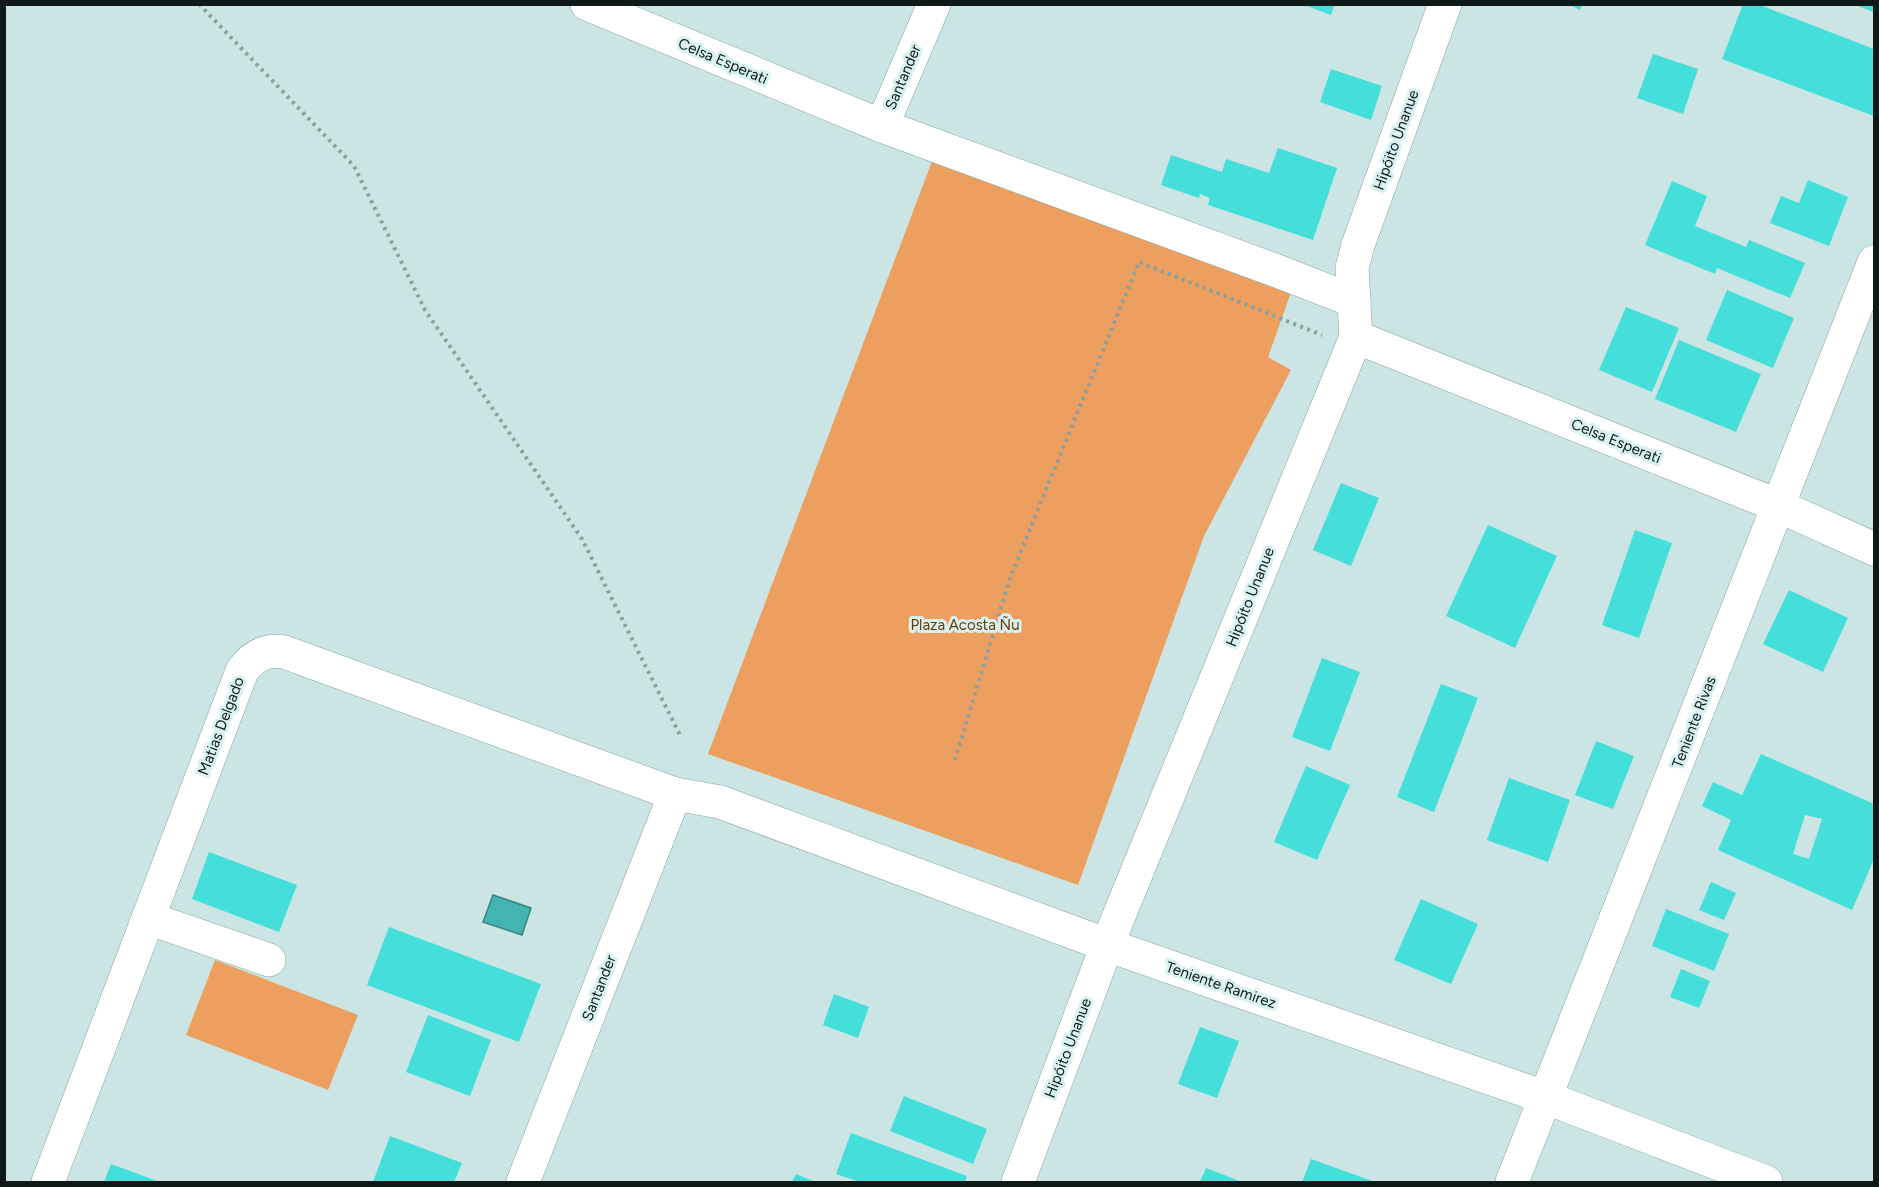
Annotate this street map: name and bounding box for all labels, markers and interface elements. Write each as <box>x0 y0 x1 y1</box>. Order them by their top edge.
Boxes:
street label: Celsa Esperati <box>676 34 770 88</box>
street label: Santander <box>881 42 925 112</box>
street label: Hipóito Unanue <box>1370 87 1422 193</box>
street label: Celsa Esperati <box>1568 415 1664 467</box>
street label: Hipóito Unanue <box>1222 545 1278 649</box>
park label: Plaza Acosta Ñu <box>910 616 1020 634</box>
street label: Matias Delgado <box>194 674 248 778</box>
street label: Teniente Rivas <box>1668 674 1720 770</box>
street label: Santander <box>578 953 620 1023</box>
street label: Teniente Ramirez <box>1164 958 1278 1012</box>
street label: Hipóito Unanue <box>1041 996 1095 1100</box>

